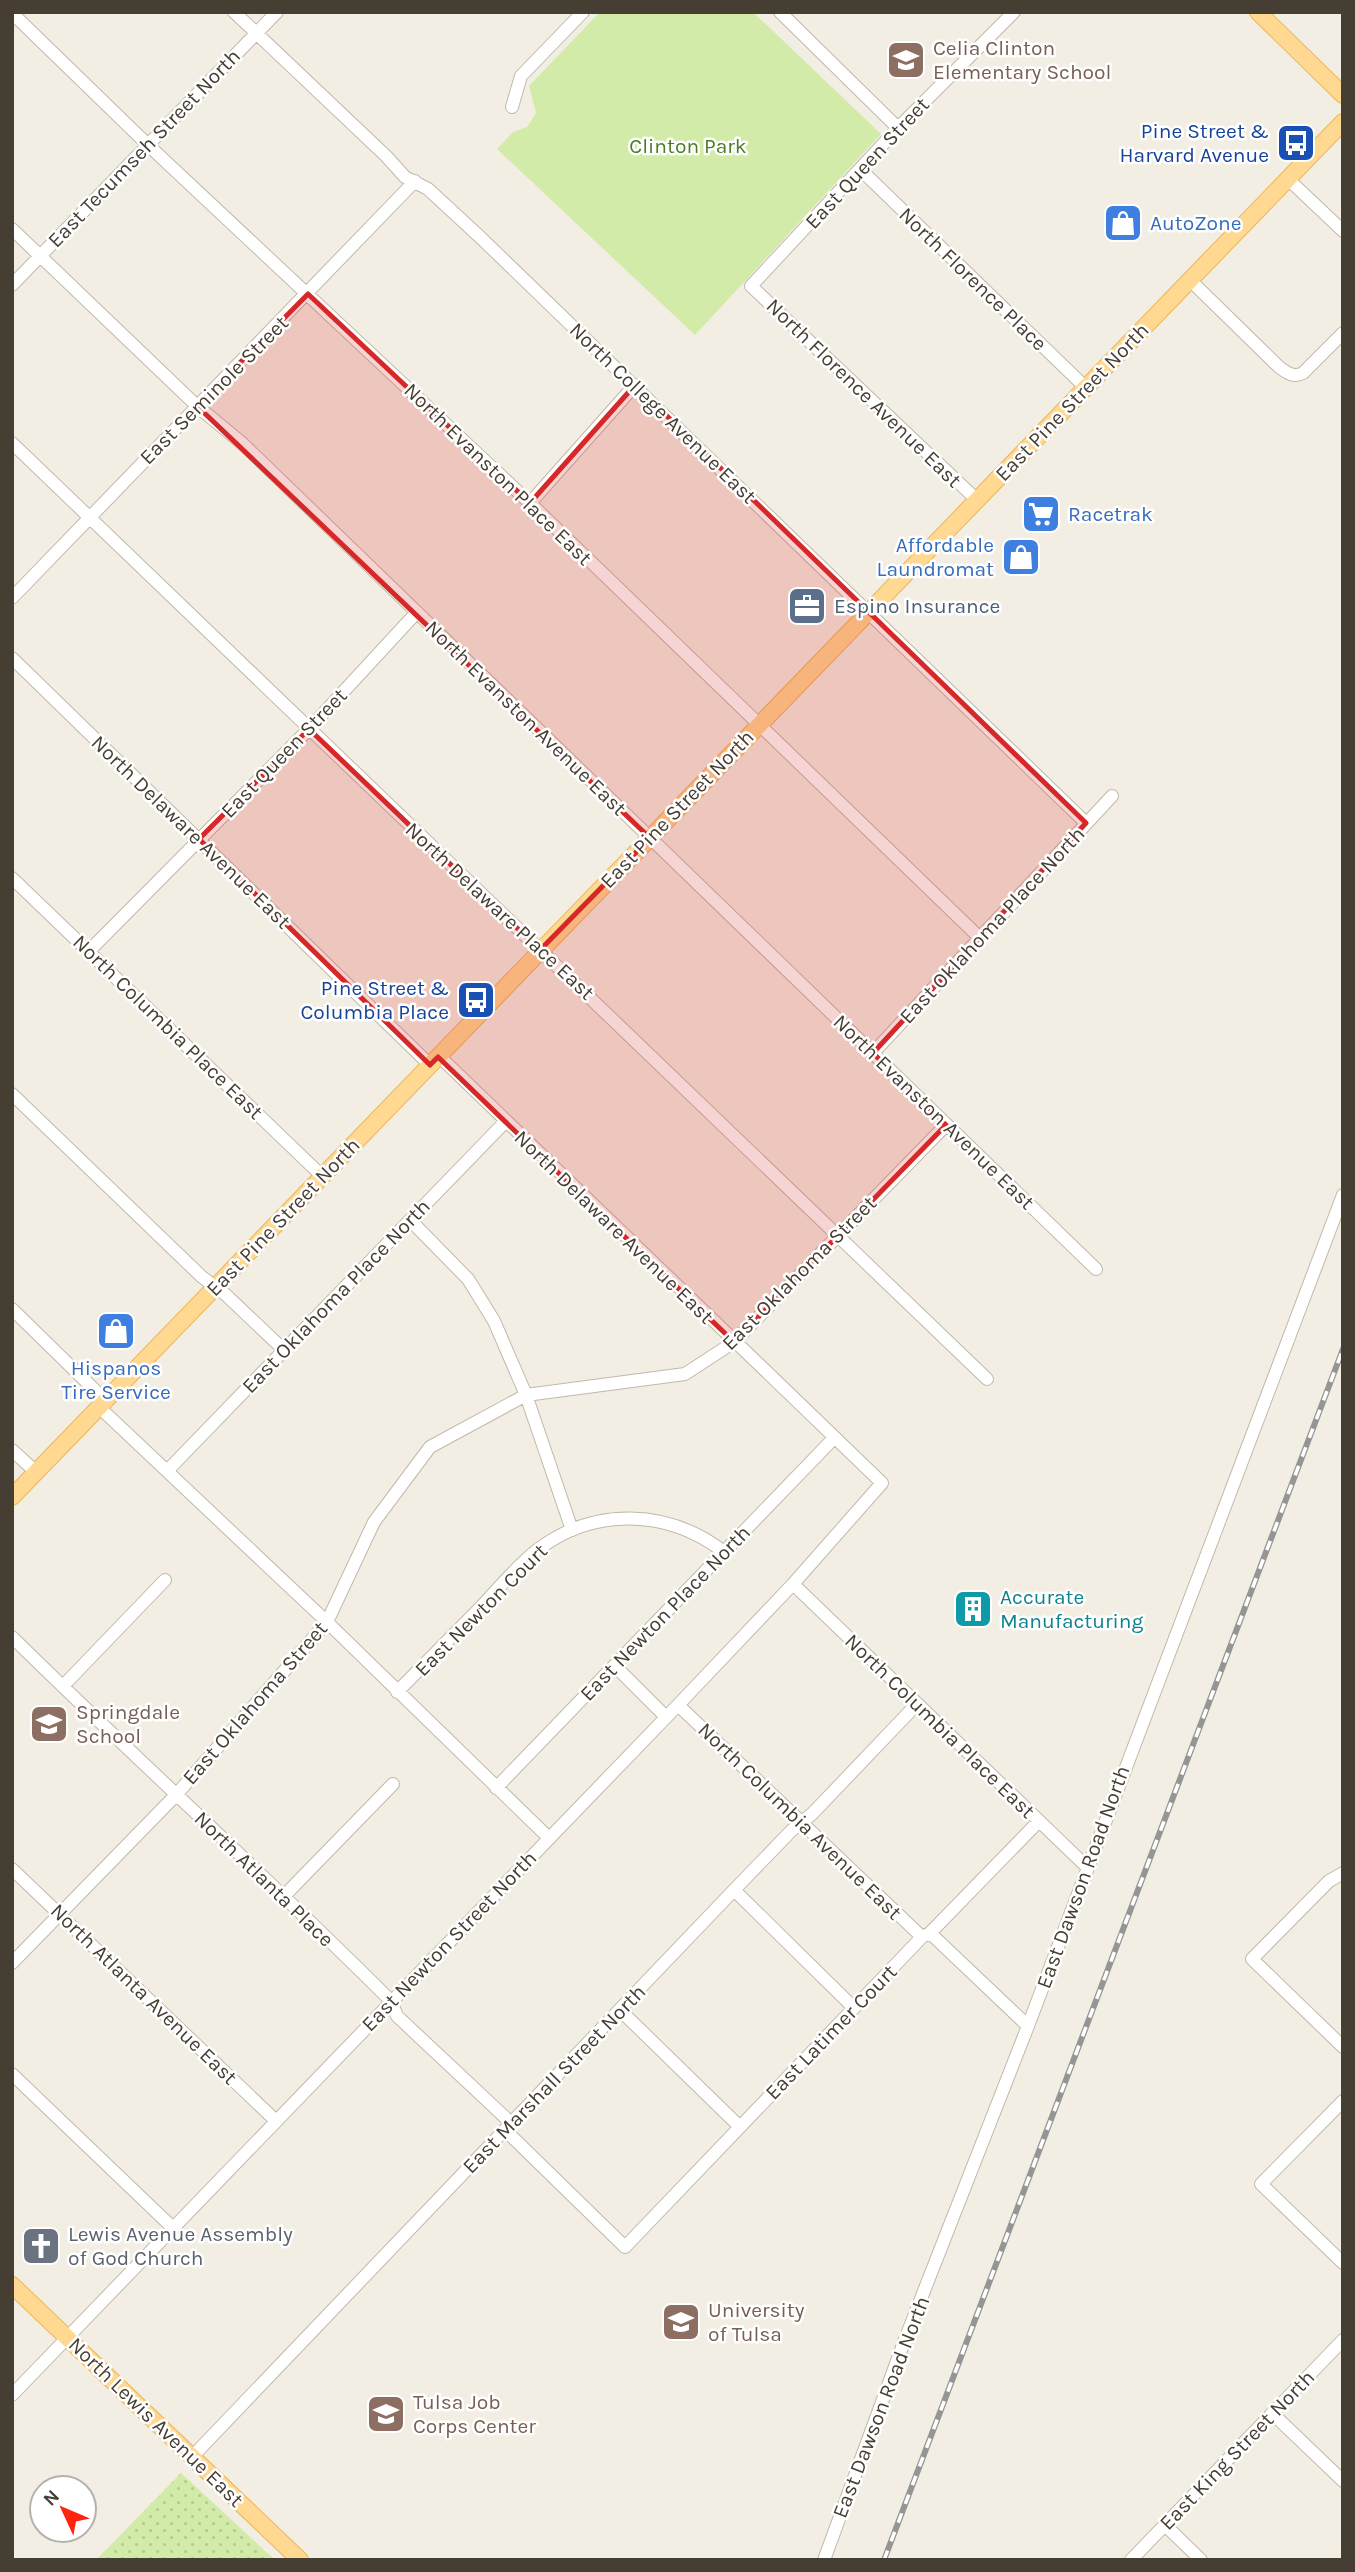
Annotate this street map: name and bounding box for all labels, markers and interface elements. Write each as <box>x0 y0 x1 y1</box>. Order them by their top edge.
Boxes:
place label: Celia Clinton Elementary School <box>933 36 1111 84</box>
school or university icon: Celia Clinton Elementary School <box>885 39 927 81</box>
street label: East Tecumseh Street North <box>43 44 245 252</box>
street label: East Queen Street <box>800 92 934 234</box>
place label: Pine Street & Harvard Avenue <box>1120 119 1269 167</box>
bus stop icon: Pine Street & Harvard Avenue <box>1275 122 1317 164</box>
park label: Clinton Park <box>629 134 747 158</box>
street label: North Florence Place <box>894 202 1052 356</box>
shop icon: AutoZone <box>1102 202 1144 244</box>
place label: AutoZone <box>1150 211 1242 235</box>
street label: North Florence Avenue East <box>762 294 966 492</box>
street label: East Seminole Street <box>135 311 293 469</box>
street label: North College Avenue East <box>565 318 761 508</box>
street label: East Pine Street North <box>990 318 1154 486</box>
street label: North Evanston Place East <box>399 378 597 570</box>
supermarket icon: Racetrak <box>1020 493 1062 535</box>
place label: Racetrak <box>1068 502 1153 526</box>
place label: Affordable Laundromat <box>877 533 994 581</box>
shop icon: Affordable Laundromat <box>1000 536 1042 578</box>
office icon: Espino Insurance <box>786 585 828 627</box>
place label: Espino Insurance <box>834 594 1000 618</box>
street label: North Evanston Avenue East <box>421 616 632 820</box>
street label: East Queen Street <box>216 683 352 823</box>
street label: East Pine Street North <box>595 725 759 893</box>
street label: North Delaware Avenue East <box>86 730 296 934</box>
street label: North Delaware Place East <box>401 817 599 1005</box>
street label: East Oklahoma Place North <box>895 822 1089 1028</box>
street label: North Columbia Place East <box>68 930 268 1124</box>
place label: Pine Street & Columbia Place <box>300 976 449 1024</box>
bus stop icon: Pine Street & Columbia Place <box>455 979 497 1021</box>
street label: North Evanston Avenue East <box>829 1010 1040 1214</box>
street label: North Delaware Avenue East <box>509 1125 719 1329</box>
street label: East Pine Street North <box>201 1133 365 1301</box>
street label: East Oklahoma Street <box>717 1191 881 1355</box>
street label: East Oklahoma Place North <box>237 1194 435 1398</box>
shop icon: Hispanos Tire Service <box>95 1310 137 1352</box>
place label: Hispanos Tire Service <box>61 1356 171 1404</box>
street label: East Newton Place North <box>575 1520 755 1706</box>
street label: East Newton Court <box>410 1539 552 1681</box>
place label: Accurate Manufacturing <box>1000 1585 1143 1633</box>
building icon: Accurate Manufacturing <box>952 1588 994 1630</box>
street label: East Oklahoma Street <box>178 1617 332 1789</box>
street label: North Columbia Place East <box>840 1629 1040 1823</box>
place label: Springdale School <box>76 1700 180 1748</box>
school or university icon: Springdale School <box>28 1703 70 1745</box>
street label: North Columbia Avenue East <box>693 1717 907 1925</box>
street label: East Dawson Road North <box>1031 1762 1135 1992</box>
street label: North Atlanta Place <box>189 1806 339 1952</box>
street label: East Newton Street North <box>357 1846 541 2036</box>
street label: North Atlanta Avenue East <box>46 1899 242 2089</box>
street label: East Latimer Court <box>760 1959 902 2104</box>
street label: East Marshall Street North <box>458 1980 650 2178</box>
place label: Lewis Avenue Assembly of God Church <box>68 2222 293 2270</box>
church icon: Lewis Avenue Assembly of God Church <box>20 2225 62 2267</box>
street label: East Dawson Road North <box>828 2293 934 2521</box>
place label: University of Tulsa <box>708 2298 805 2346</box>
school or university icon: University of Tulsa <box>660 2301 702 2343</box>
street label: North Lewis Avenue East <box>64 2332 248 2512</box>
street label: East King Street North <box>1155 2365 1319 2535</box>
place label: Tulsa Job Corps Center <box>413 2390 536 2438</box>
school or university icon: Tulsa Job Corps Center <box>365 2393 407 2435</box>
north arrow <box>28 2474 98 2544</box>
text: N <box>39 2485 64 2510</box>

